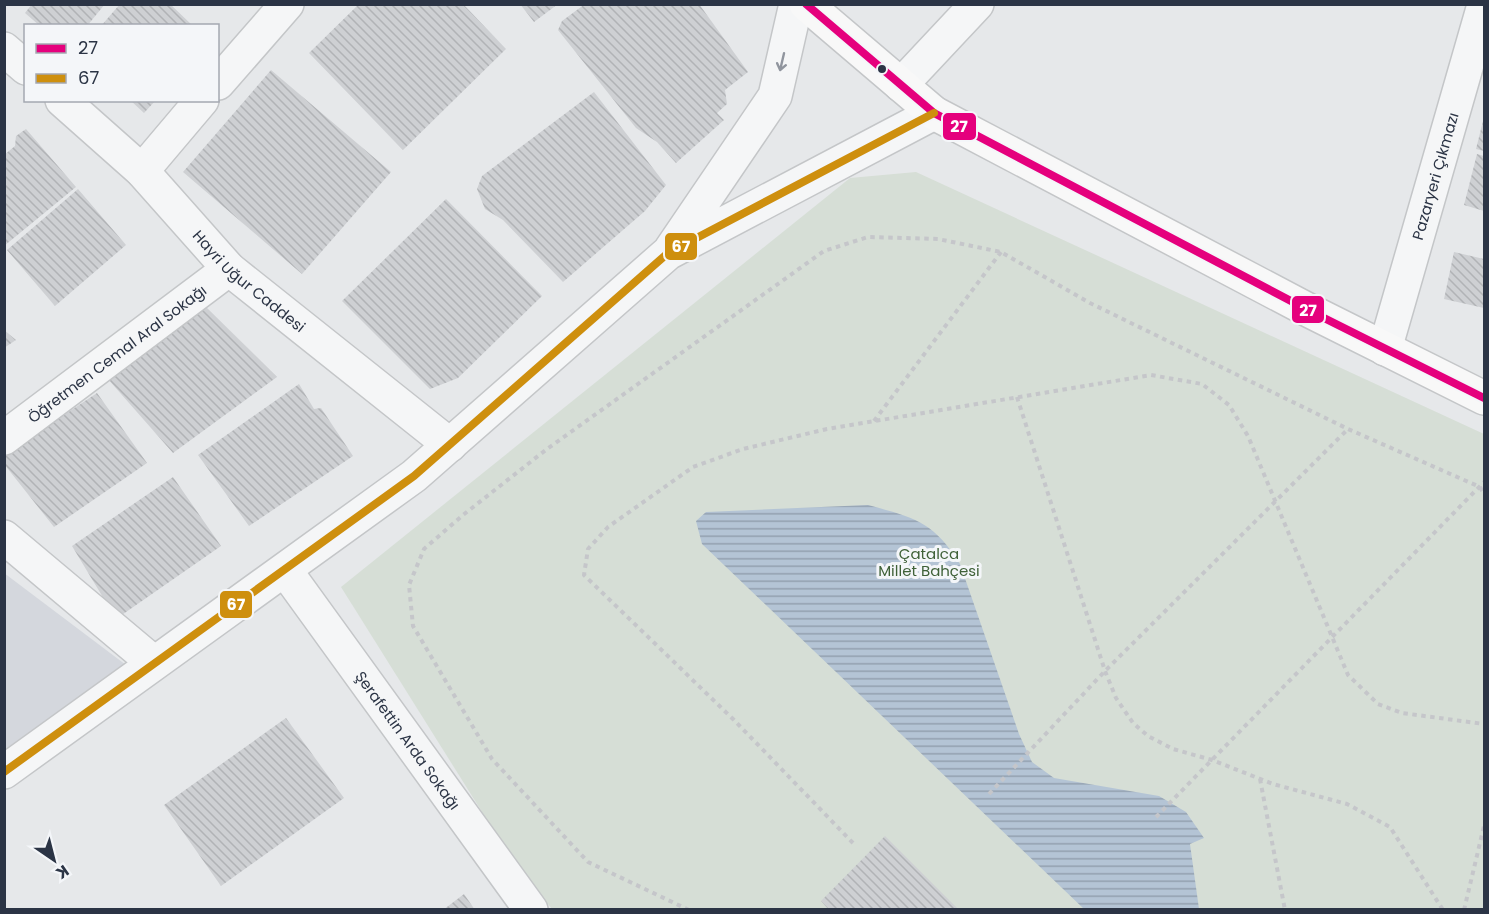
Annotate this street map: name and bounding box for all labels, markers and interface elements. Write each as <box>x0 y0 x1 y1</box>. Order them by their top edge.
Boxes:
legend <box>24 24 219 102</box>
text: 27 <box>78 35 98 60</box>
one-way arrow <box>776 52 788 71</box>
unlabelled marker <box>876 63 888 75</box>
text: 67 <box>78 65 99 90</box>
street label: Pazaryeri Çıkmazı <box>1406 110 1463 242</box>
line badge: 27 <box>942 112 977 141</box>
text: 27 <box>950 115 968 138</box>
street label: Hayri Uğur Caddesi <box>188 225 310 337</box>
line badge: 67 <box>664 232 698 261</box>
text: 67 <box>672 235 691 258</box>
street label: Öğretmen Cemal Aral Sokağı <box>23 279 210 427</box>
line badge: 27 <box>1291 295 1325 324</box>
text: 27 <box>1299 299 1317 322</box>
park label: Çatalca Millet Bahçesi <box>878 543 980 581</box>
line badge: 67 <box>219 590 253 619</box>
text: 67 <box>227 593 246 616</box>
street label: Şerafettin Arda Sokağı <box>351 667 465 814</box>
north arrow <box>24 830 84 890</box>
text: K <box>51 859 73 884</box>

